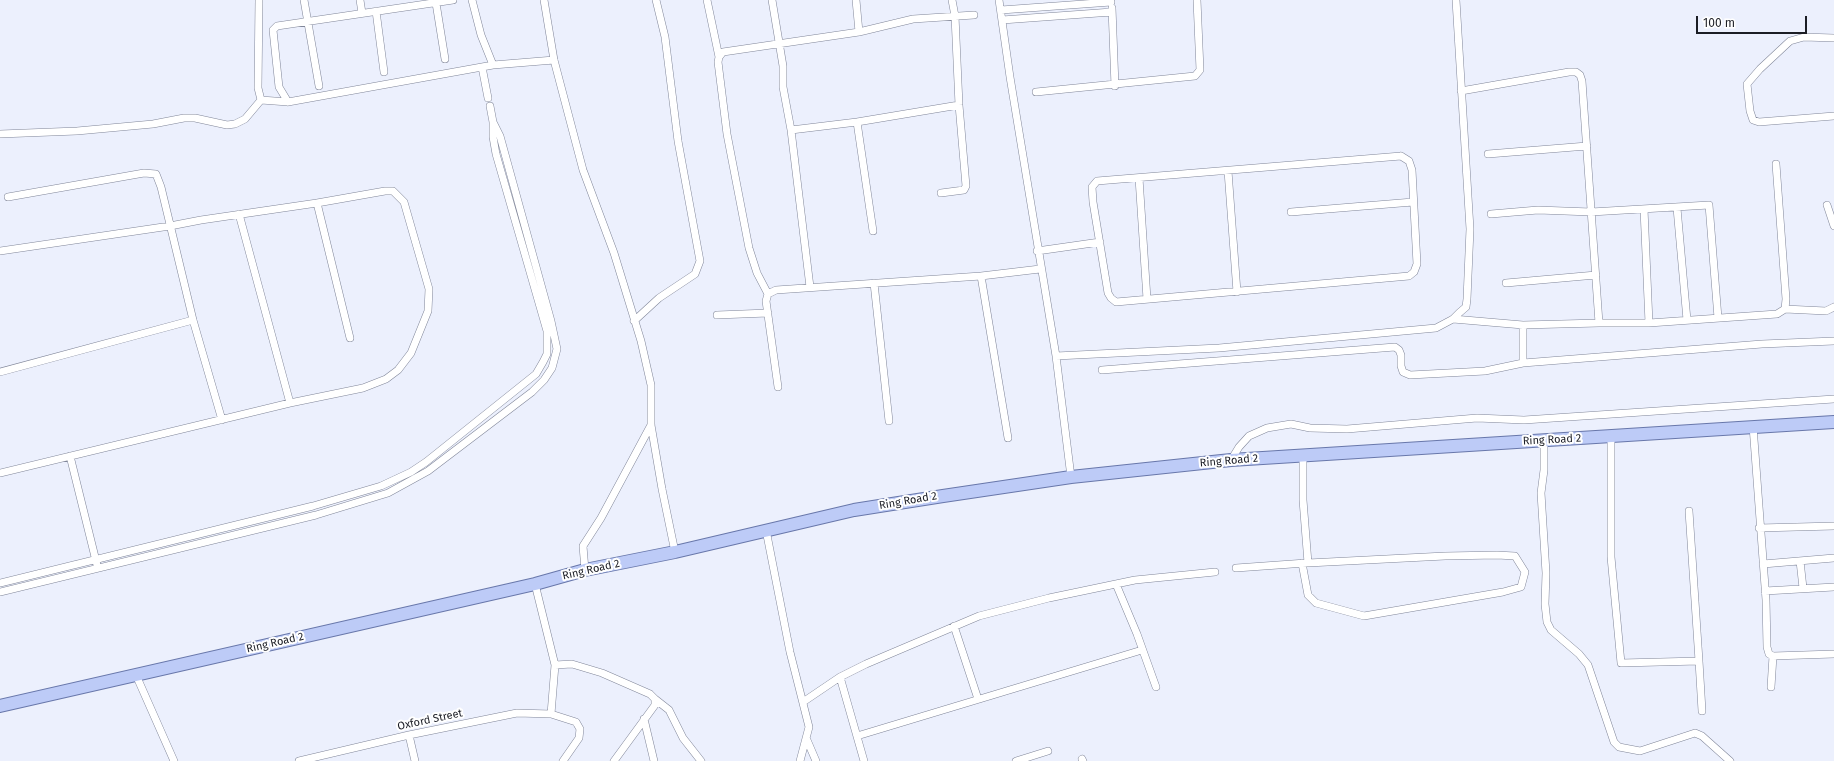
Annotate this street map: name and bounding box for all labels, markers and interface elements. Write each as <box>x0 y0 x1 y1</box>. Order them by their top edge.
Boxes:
scale bar <box>1698 8 1809 34</box>
text: 100 m <box>1703 16 1735 30</box>
street label: Ring Road 2 <box>1522 432 1582 448</box>
street label: Ring Road 2 <box>1199 452 1259 470</box>
street label: Ring Road 2 <box>878 489 938 513</box>
street label: Ring Road 2 <box>561 557 621 583</box>
street label: Ring Road 2 <box>245 630 305 656</box>
street label: Oxford Street <box>396 707 464 733</box>

